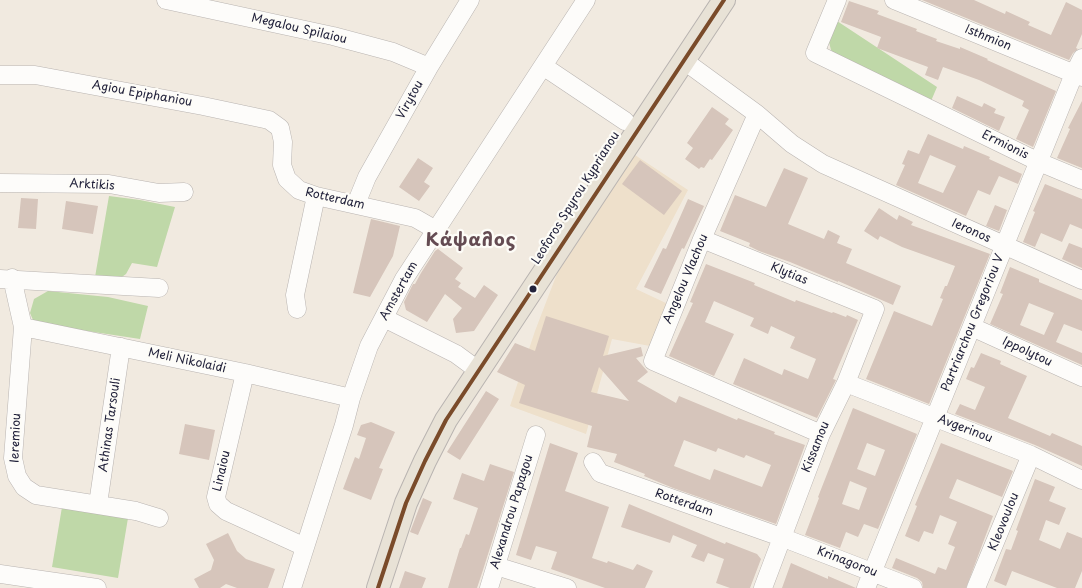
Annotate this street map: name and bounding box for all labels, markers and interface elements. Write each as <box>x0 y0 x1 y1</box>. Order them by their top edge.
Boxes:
street label: Megalou Spilaiou <box>250 11 348 47</box>
street label: Isthmion <box>963 22 1013 54</box>
street label: Agiou Epiphaniou <box>91 78 193 110</box>
street label: Virytou <box>393 78 427 122</box>
street label: Ermionis <box>979 127 1031 163</box>
street label: Leoforos Spyrou Kyprianou <box>529 129 623 267</box>
street label: Arktikis <box>69 177 115 193</box>
street label: Rotterdam <box>304 185 366 213</box>
street label: Ieronos <box>949 216 993 246</box>
district label: Κάψαλος <box>425 230 517 252</box>
street label: Angelou Vlachou <box>661 232 711 326</box>
street label: Partriarchou Gregoriou V <box>939 252 1007 394</box>
street label: Amstertam <box>377 259 421 323</box>
street label: Klytias <box>768 260 810 288</box>
unlabelled marker <box>528 284 538 294</box>
street label: Ippolytou <box>1000 334 1054 370</box>
street label: Meli Nikolaidi <box>147 346 227 376</box>
street label: Athinas Tarsouli <box>96 377 124 473</box>
street label: Avgerinou <box>936 412 994 446</box>
street label: Ieremiou <box>8 413 24 463</box>
street label: Kissamou <box>799 419 833 475</box>
street label: Linaiou <box>210 449 234 493</box>
street label: Alexandrou Papagou <box>488 453 536 571</box>
street label: Rotterdam <box>653 486 715 520</box>
street label: Kleovoulou <box>986 491 1022 553</box>
street label: Krinagorou <box>815 544 879 580</box>

